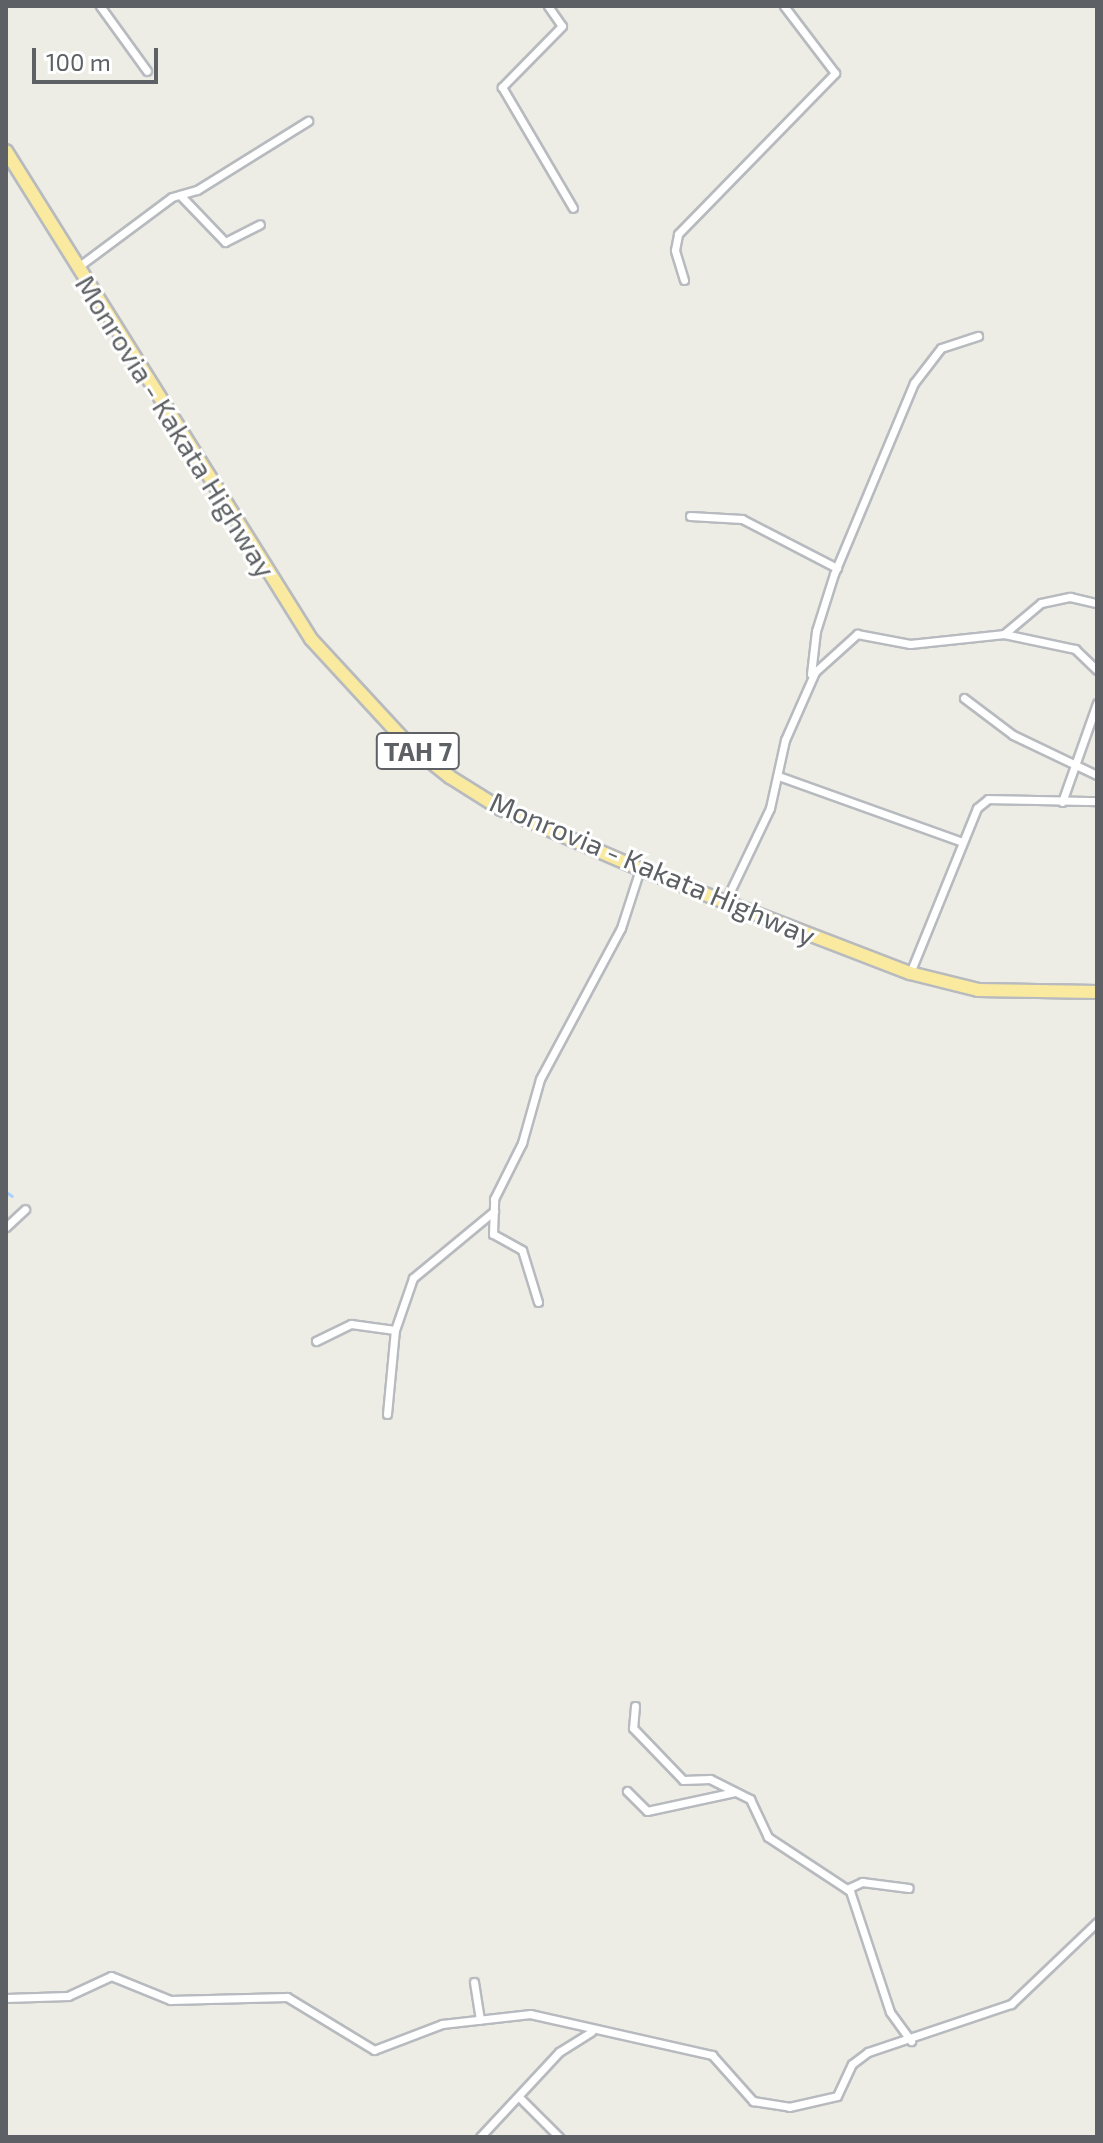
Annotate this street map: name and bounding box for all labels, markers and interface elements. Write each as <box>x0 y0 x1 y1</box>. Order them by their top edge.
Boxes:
scale bar <box>36 32 162 82</box>
text: 100 m <box>46 47 111 76</box>
street label: Monrovia - Kakata Highway <box>69 269 283 583</box>
road number: TAH 7 <box>374 729 462 773</box>
street label: Monrovia - Kakata Highway <box>485 784 821 952</box>

